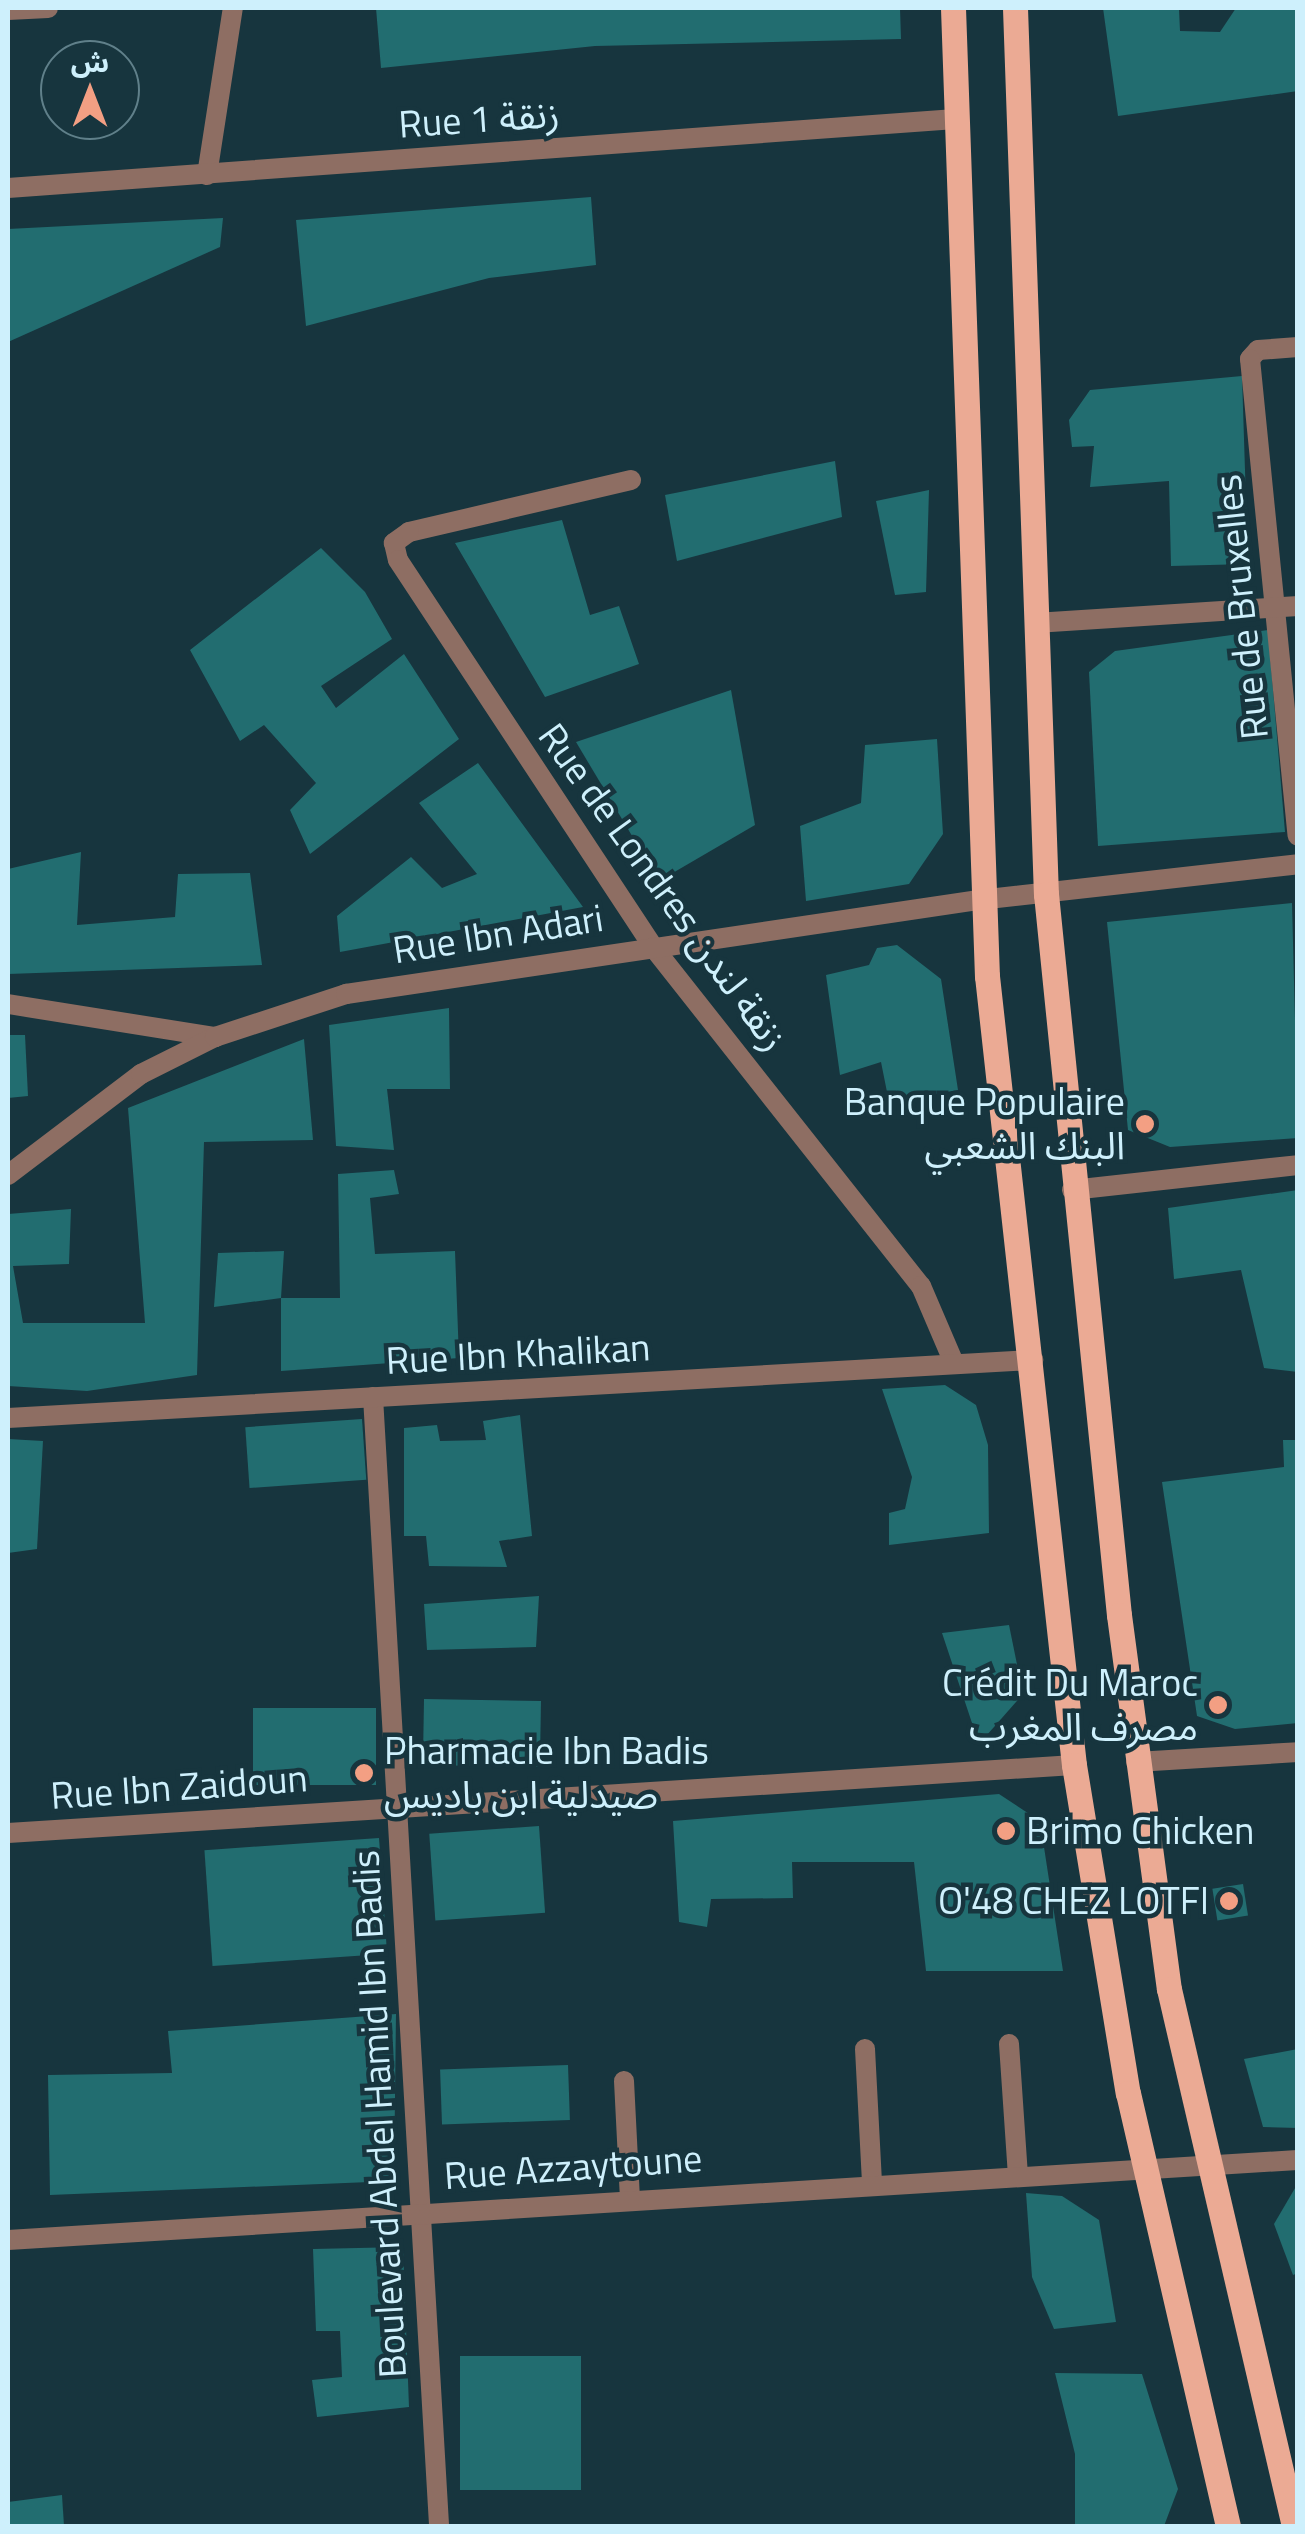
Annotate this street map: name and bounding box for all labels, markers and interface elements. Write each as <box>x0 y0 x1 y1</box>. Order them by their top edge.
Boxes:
north arrow <box>40 40 140 140</box>
text: ش <box>71 40 109 83</box>
street label: Rue 1 زنقة <box>397 91 561 147</box>
street label: Rue de Bruxelles <box>1204 472 1278 742</box>
street label: Rue de Londres زنقة لندن <box>529 715 797 1059</box>
street label: Rue Ibn Adari <box>390 895 606 973</box>
place label: Banque Populaire البنك الشعبي <box>844 1079 1125 1168</box>
marker: Banque Populaire البنك الشعبي <box>1134 1113 1156 1135</box>
street label: Rue Ibn Khalikan <box>385 1324 651 1384</box>
place label: Crédit Du Maroc مصرف المغرب <box>942 1660 1198 1750</box>
marker: Crédit Du Maroc مصرف المغرب <box>1207 1694 1229 1716</box>
place label: Pharmacie Ibn Badis صيدلية ابن باديس <box>384 1728 709 1818</box>
street label: Rue Ibn Zaidoun <box>49 1755 309 1819</box>
marker: Pharmacie Ibn Badis صيدلية ابن باديس <box>353 1762 375 1784</box>
place label: Brimo Chicken <box>1026 1808 1254 1854</box>
marker: Brimo Chicken <box>995 1820 1017 1842</box>
street label: Boulevard Abdel Hamid Ibn Badis <box>342 1849 416 2379</box>
place label: O'48 CHEZ LOTFI <box>938 1878 1209 1924</box>
marker: O'48 CHEZ LOTFI <box>1218 1890 1240 1912</box>
street label: Rue Azzaytoune <box>442 2135 704 2199</box>

